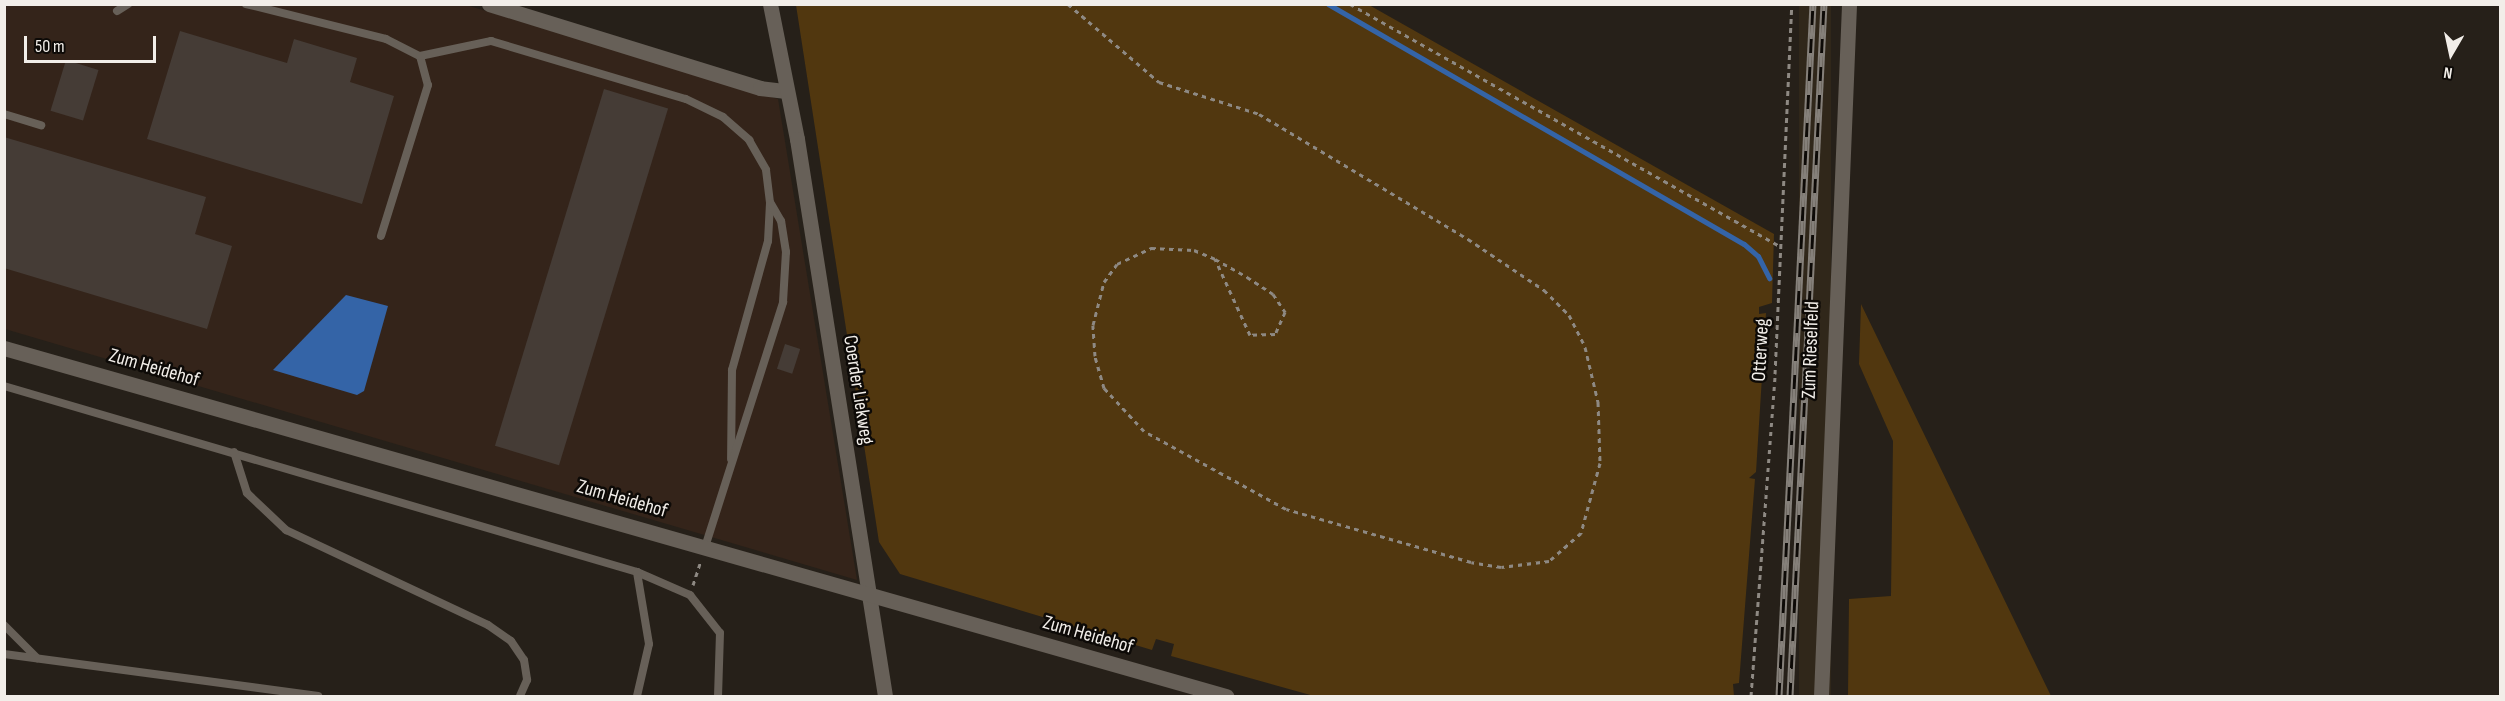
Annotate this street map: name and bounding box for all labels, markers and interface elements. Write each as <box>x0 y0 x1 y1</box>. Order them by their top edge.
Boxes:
scale bar <box>27 24 159 62</box>
north arrow <box>2421 24 2481 84</box>
text: 50 m <box>35 36 65 57</box>
text: N <box>2442 62 2454 82</box>
street label: Zum Rieselfeld <box>1797 301 1825 399</box>
street label: Otterweg <box>1747 318 1775 382</box>
street label: Coerder Liekweg <box>837 334 879 446</box>
street label: Zum Heidehof <box>106 344 202 392</box>
street label: Zum Heidehof <box>574 475 670 523</box>
street label: Zum Heidehof <box>1040 611 1136 659</box>

